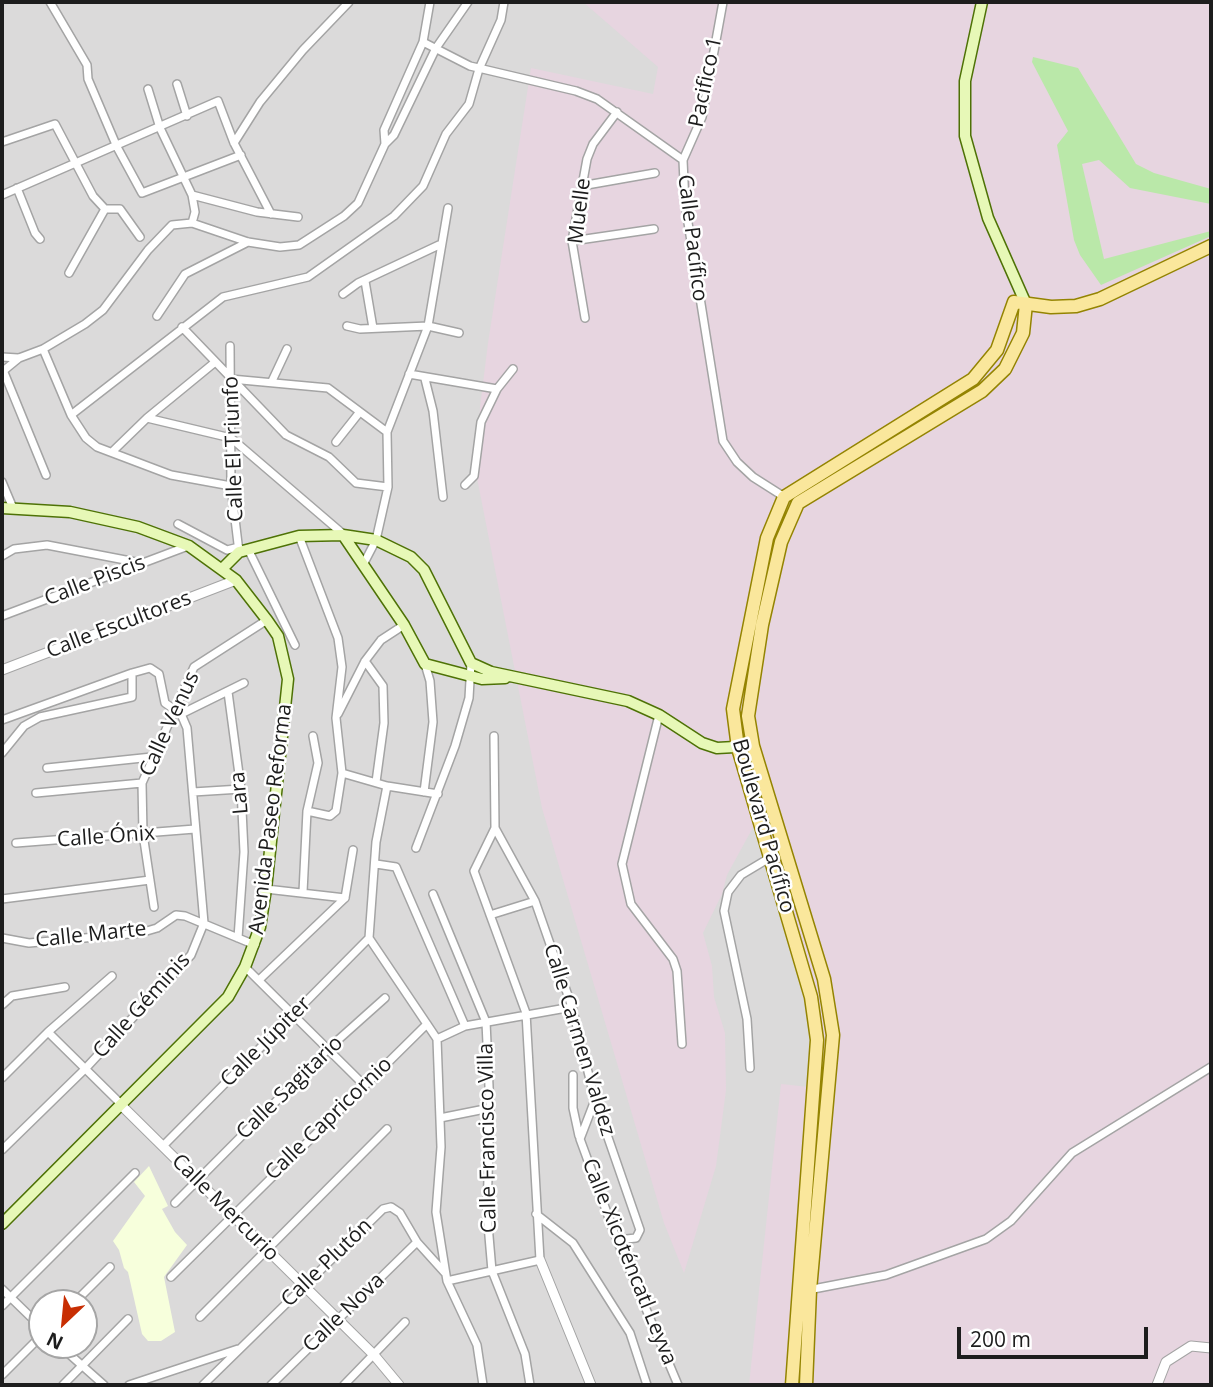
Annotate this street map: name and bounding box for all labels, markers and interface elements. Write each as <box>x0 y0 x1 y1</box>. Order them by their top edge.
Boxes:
street label: Pacifico 1 <box>684 34 728 130</box>
street label: Calle Pacífico <box>672 173 712 303</box>
street label: Muelle <box>563 177 597 245</box>
street label: Calle El Triunfo <box>219 376 249 522</box>
street label: Calle Piscis <box>41 550 149 612</box>
street label: Calle Escultores <box>43 586 195 664</box>
street label: Calle Venus <box>135 668 205 780</box>
street label: Avenida Paseo Reforma <box>244 702 298 936</box>
street label: Boulevard Pacífico <box>726 736 800 916</box>
street label: Lara <box>226 771 254 815</box>
street label: Calle Ónix <box>56 821 156 853</box>
street label: Calle Marte <box>34 917 148 953</box>
street label: Calle Carmen Valdez <box>538 941 620 1139</box>
street label: Calle Géminis <box>88 948 196 1064</box>
street label: Calle Júpiter <box>216 992 316 1092</box>
street label: Calle Sagitario <box>232 1031 348 1145</box>
street label: Calle Francisco Villa <box>474 1043 502 1233</box>
street label: Calle Capricornio <box>260 1052 398 1186</box>
street label: Calle Mercurio <box>166 1149 284 1267</box>
street label: Calle Xicoténcatl Leyva <box>576 1155 682 1369</box>
street label: Calle Plutón <box>276 1213 378 1313</box>
street label: Calle Nova <box>298 1268 390 1358</box>
north arrow <box>28 1289 98 1359</box>
scale bar <box>961 1314 1152 1358</box>
text: 200 m <box>970 1325 1031 1353</box>
text: N <box>42 1326 67 1356</box>

